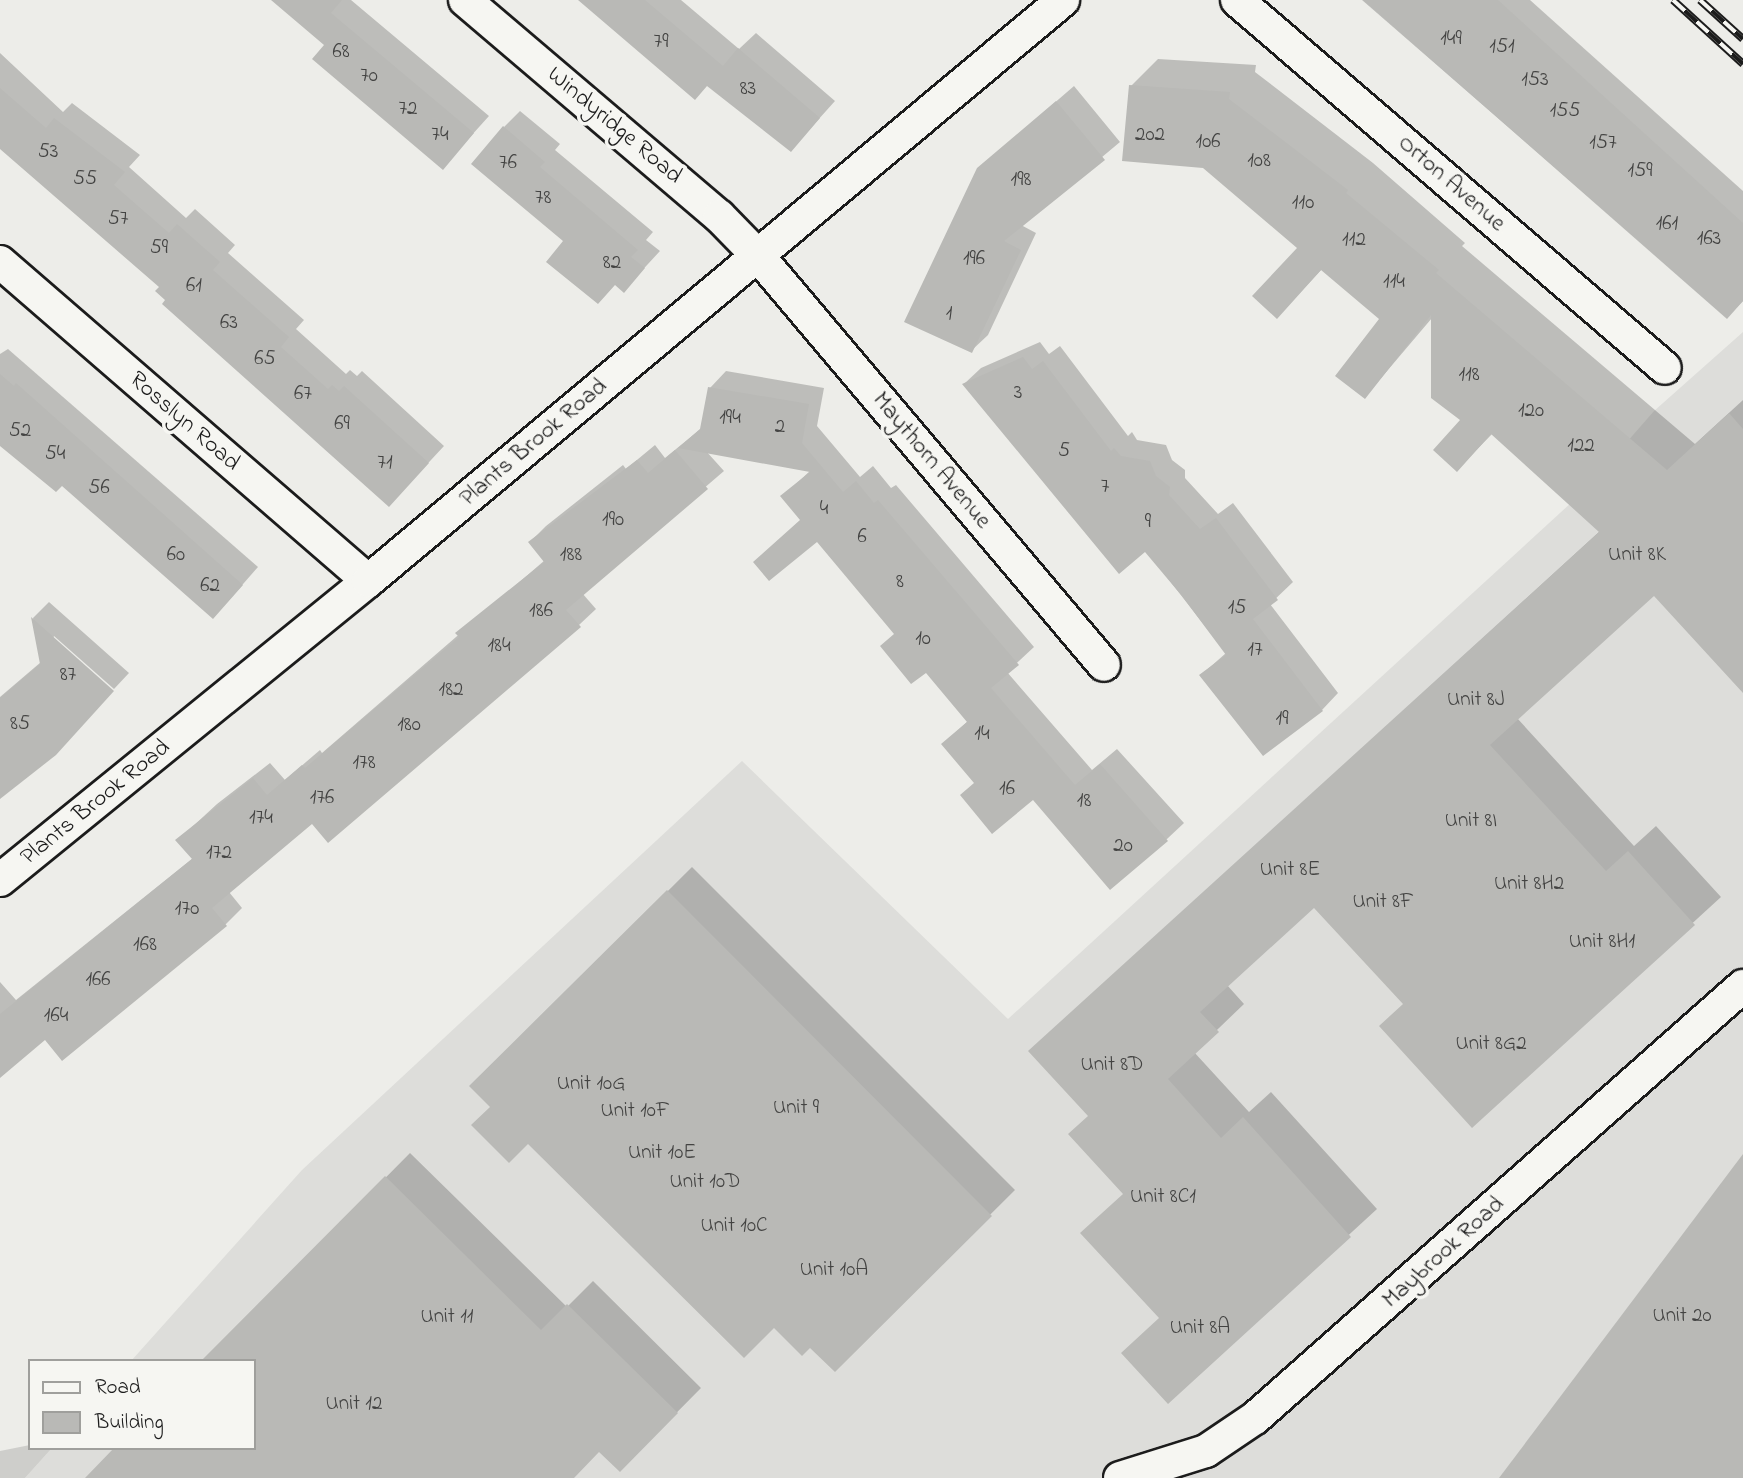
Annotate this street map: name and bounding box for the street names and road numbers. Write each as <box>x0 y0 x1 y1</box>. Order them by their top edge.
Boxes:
street label: Windyridge Road <box>540 61 688 191</box>
street label: Orton Avenue <box>1391 129 1511 239</box>
street label: Rosslyn Road <box>123 366 245 478</box>
street label: Plants Brook Road <box>454 373 614 513</box>
street label: Maythorn Avenue <box>865 387 997 535</box>
street label: Plants Brook Road <box>15 734 177 872</box>
street label: Maybrook Road <box>1377 1191 1511 1315</box>

